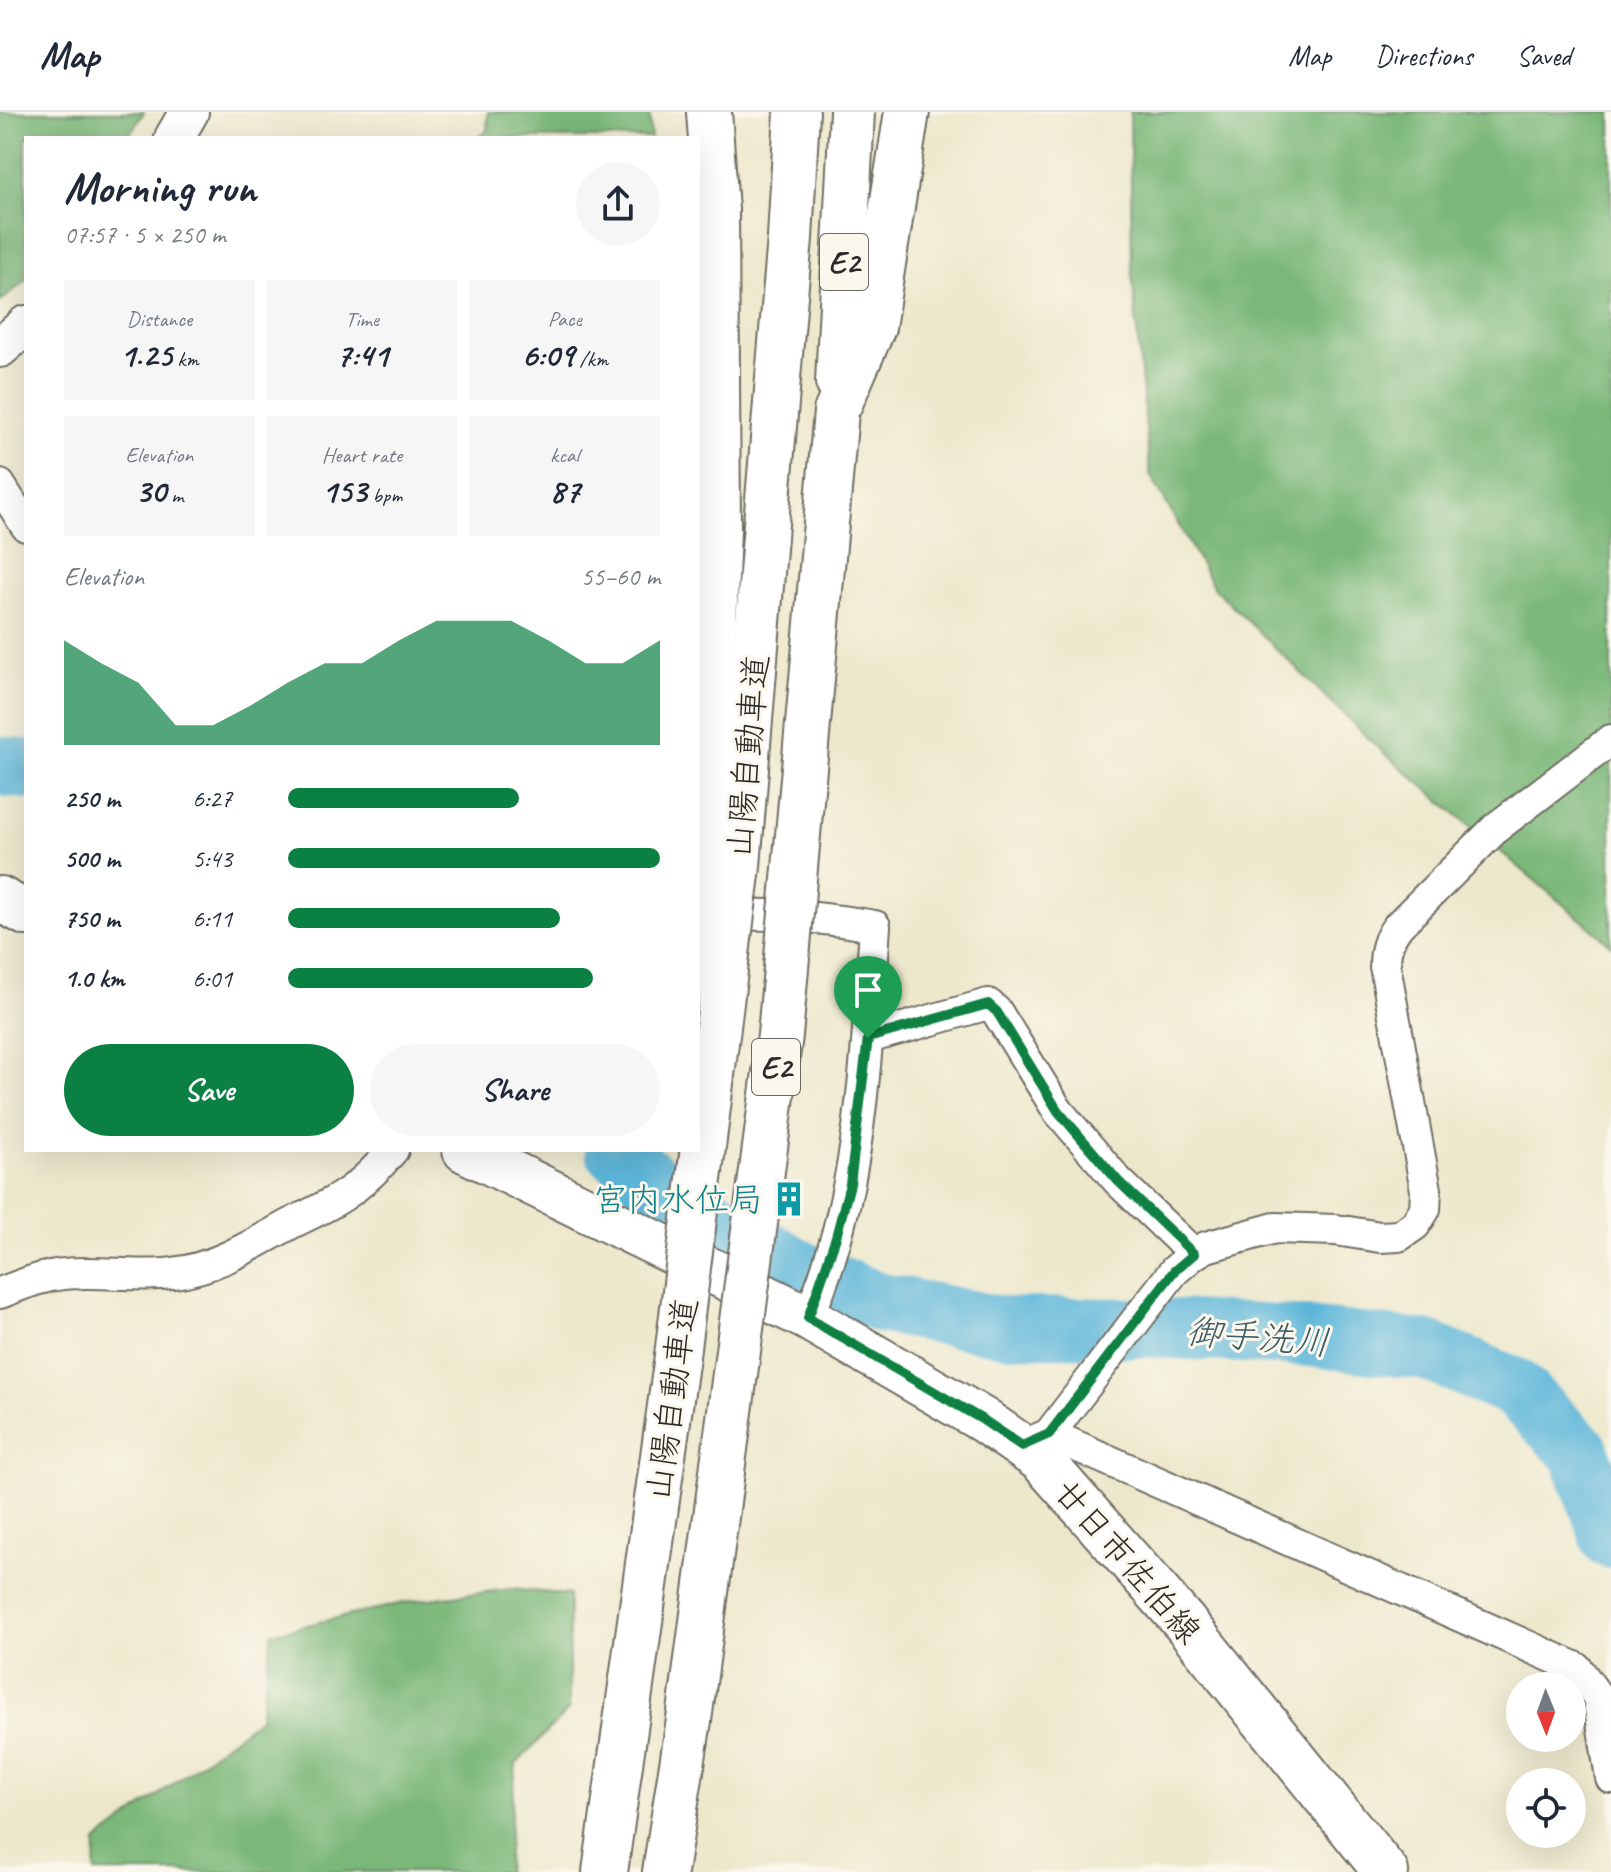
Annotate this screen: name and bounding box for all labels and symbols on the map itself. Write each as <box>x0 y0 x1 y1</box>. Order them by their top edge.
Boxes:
road number: E2 <box>820 234 868 290</box>
street label: 山陽自動車道 <box>717 653 778 860</box>
pin <box>834 956 902 1038</box>
road number: E2 <box>752 1039 800 1095</box>
place label: 宮内水位局 <box>593 1178 763 1221</box>
building icon: 宮内水位局 <box>770 1180 808 1218</box>
street label: 山陽自動車道 <box>636 1295 707 1503</box>
water label: 御手洗川 <box>1184 1308 1332 1366</box>
street label: 廿日市佐伯線 <box>1044 1470 1211 1652</box>
north arrow <box>1506 1672 1586 1752</box>

